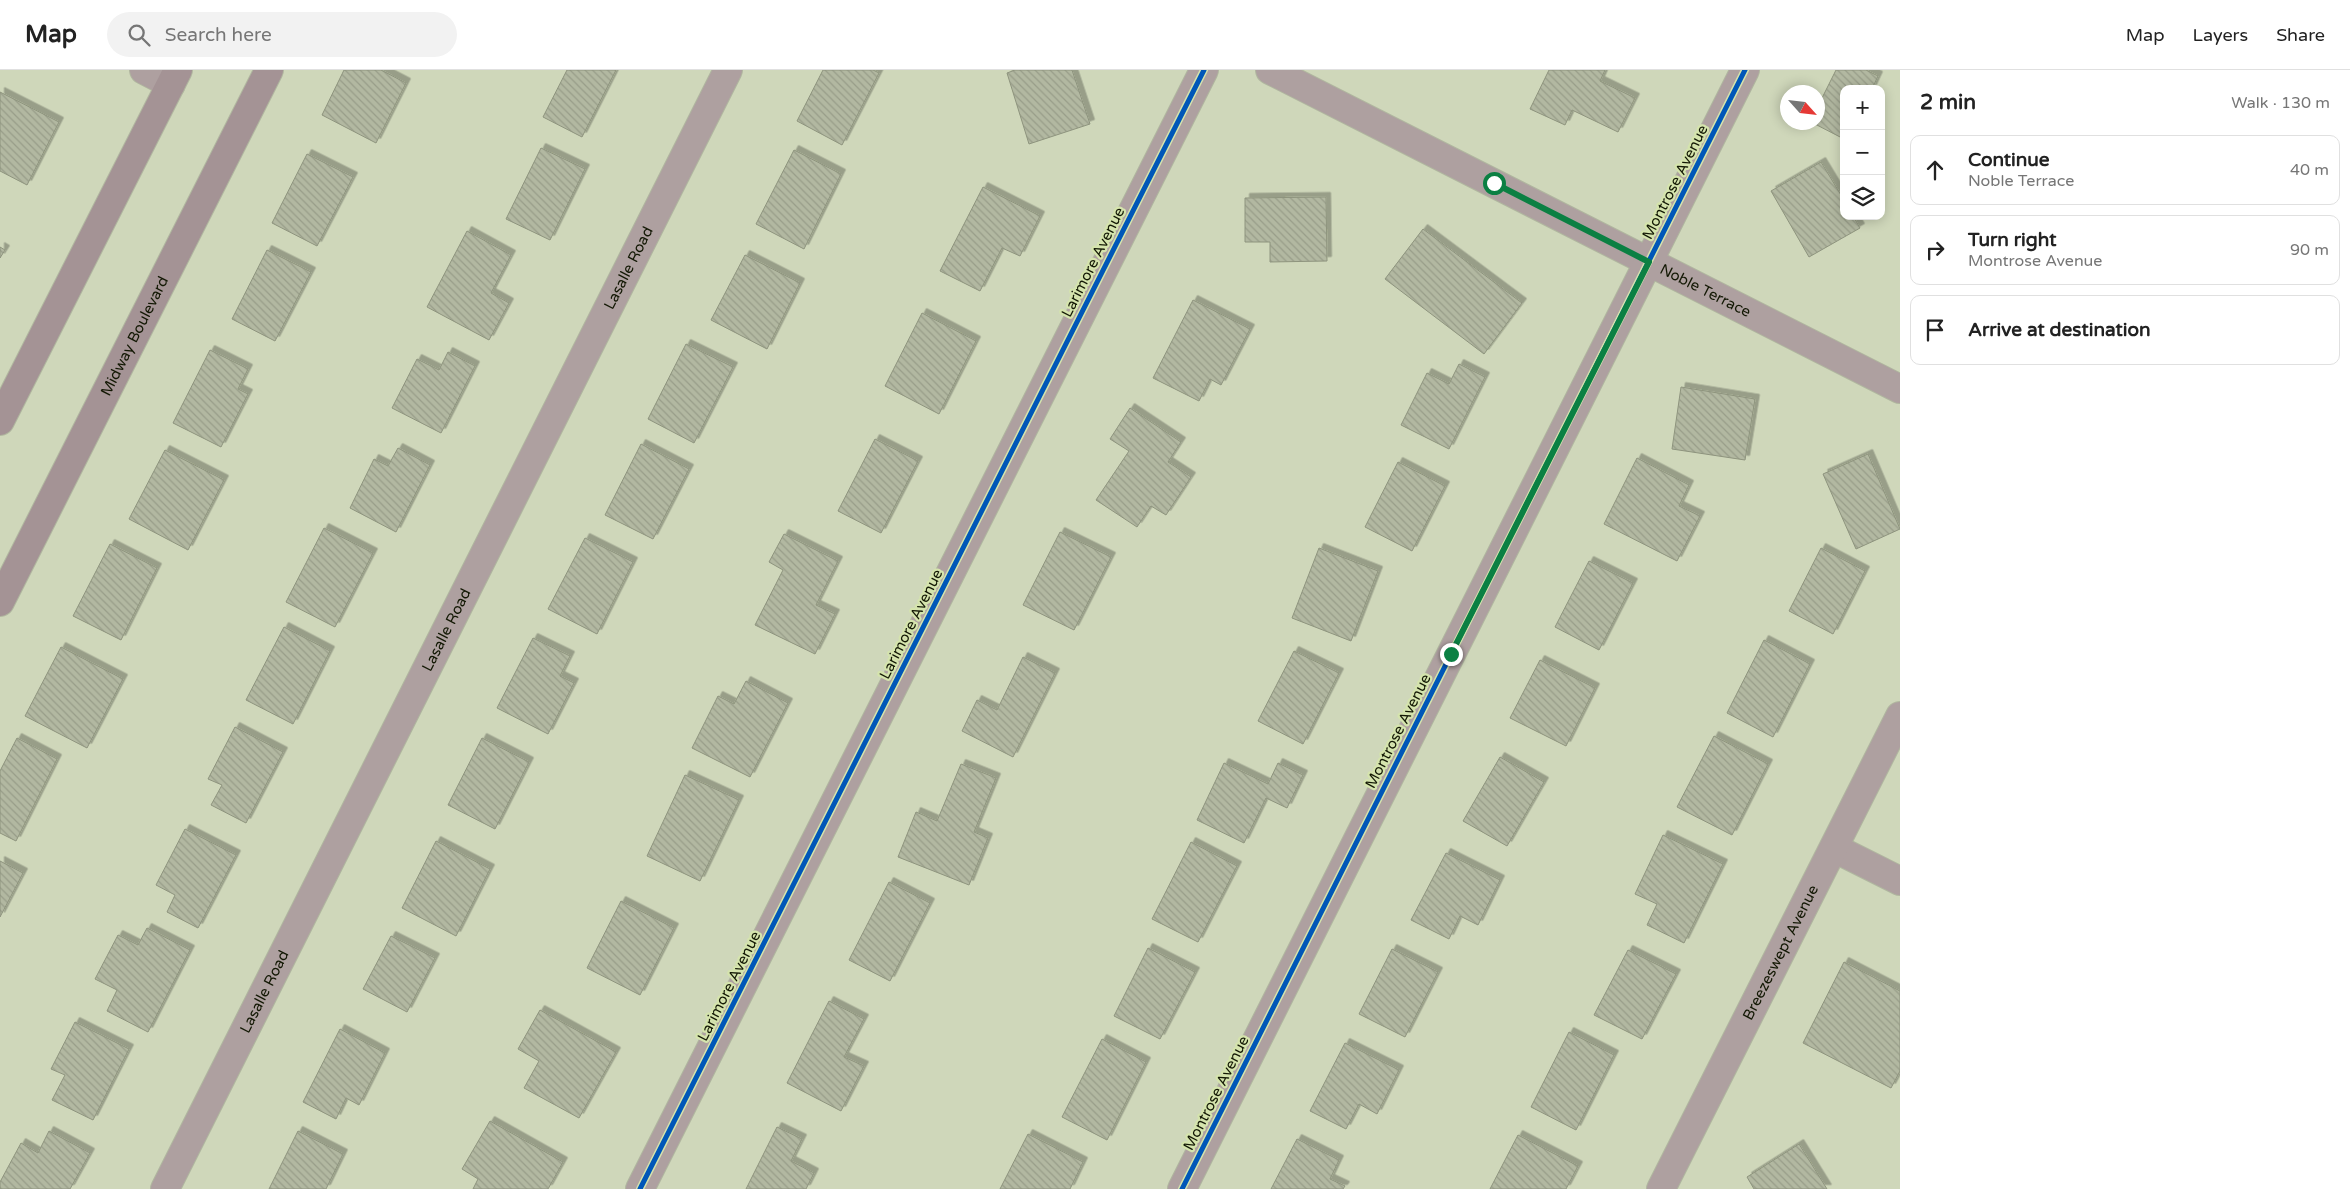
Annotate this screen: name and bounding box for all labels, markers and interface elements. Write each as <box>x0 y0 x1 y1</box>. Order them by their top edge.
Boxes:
search box <box>107 12 457 57</box>
text: Map <box>25 20 77 49</box>
icon: search <box>125 21 153 49</box>
text: Search here <box>165 24 272 46</box>
text: Map <box>2126 24 2165 46</box>
text: Layers <box>2193 24 2248 46</box>
text: Share <box>2276 24 2325 46</box>
north arrow <box>1780 85 1825 130</box>
map controls <box>1840 85 1885 220</box>
button: + <box>1840 85 1885 130</box>
text: 2 min <box>1920 90 1976 115</box>
text: Walk · 130 m <box>2231 93 2330 113</box>
street label: Montrose Avenue <box>1638 122 1712 242</box>
button: − <box>1840 130 1885 175</box>
text: Continue <box>1968 149 2050 171</box>
icon: ahead <box>1921 156 1949 184</box>
text: 40 m <box>2290 160 2329 180</box>
text: Noble Terrace <box>1968 171 2074 191</box>
route start <box>1483 172 1506 195</box>
button: layers <box>1840 175 1885 220</box>
street label: Larimore Avenue <box>1058 204 1128 320</box>
street label: Lasalle Road <box>600 224 657 312</box>
text: Turn right <box>1968 229 2056 251</box>
icon: right <box>1921 236 1949 264</box>
text: 90 m <box>2290 240 2329 260</box>
text: Montrose Avenue <box>1968 251 2102 271</box>
street label: Noble Terrace <box>1657 260 1754 321</box>
street label: Midway Boulevard <box>97 273 172 399</box>
icon: arrive <box>1921 316 1949 344</box>
text: Arrive at destination <box>1968 319 2151 341</box>
street label: Larimore Avenue <box>876 566 946 682</box>
street label: Lasalle Road <box>418 585 475 674</box>
route end <box>1440 643 1463 666</box>
street label: Montrose Avenue <box>1361 671 1435 791</box>
street label: Breezeswept Avenue <box>1739 882 1822 1023</box>
street label: Larimore Avenue <box>694 928 764 1044</box>
street label: Lasalle Road <box>236 947 293 1036</box>
street label: Montrose Avenue <box>1179 1033 1253 1153</box>

